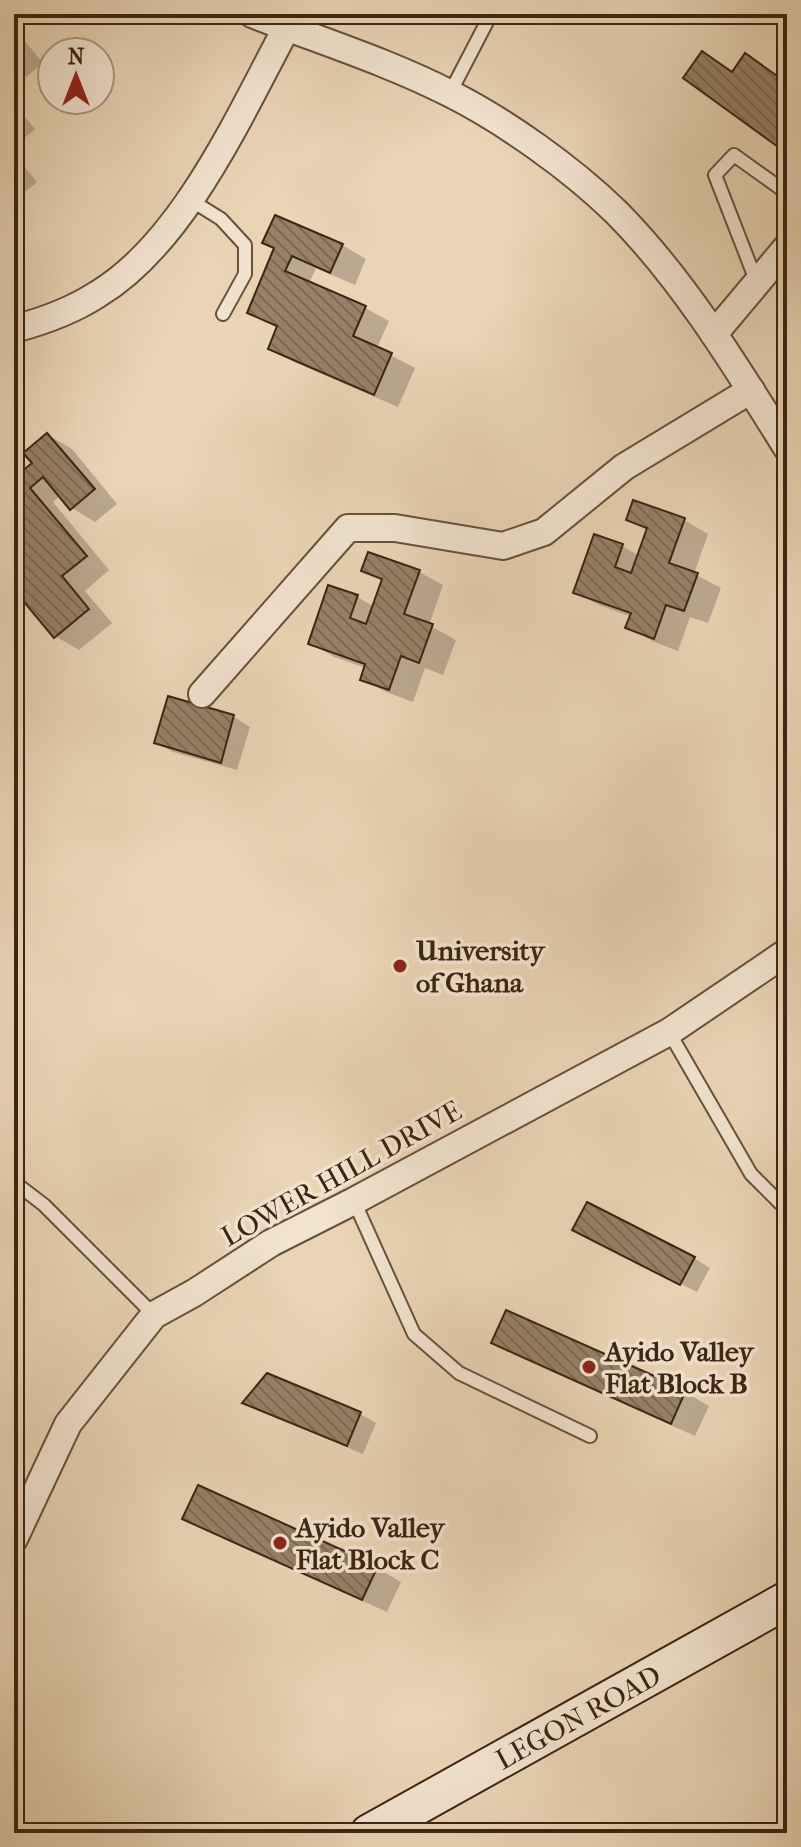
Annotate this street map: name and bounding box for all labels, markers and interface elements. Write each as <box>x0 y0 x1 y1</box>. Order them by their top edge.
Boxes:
north arrow <box>36 36 116 116</box>
text: N <box>68 44 85 70</box>
place label: University of Ghana <box>416 934 546 999</box>
marker: University of Ghana <box>391 957 409 975</box>
street label: LOWER HILL DRIVE <box>215 1094 467 1253</box>
place label: Ayido Valley Flat Block B <box>603 1335 755 1400</box>
marker: Ayido Valley Flat Block B <box>580 1358 598 1376</box>
place label: Ayido Valley Flat Block C <box>294 1511 446 1576</box>
marker: Ayido Valley Flat Block C <box>271 1534 289 1552</box>
street label: LEGON ROAD <box>490 1659 666 1776</box>

